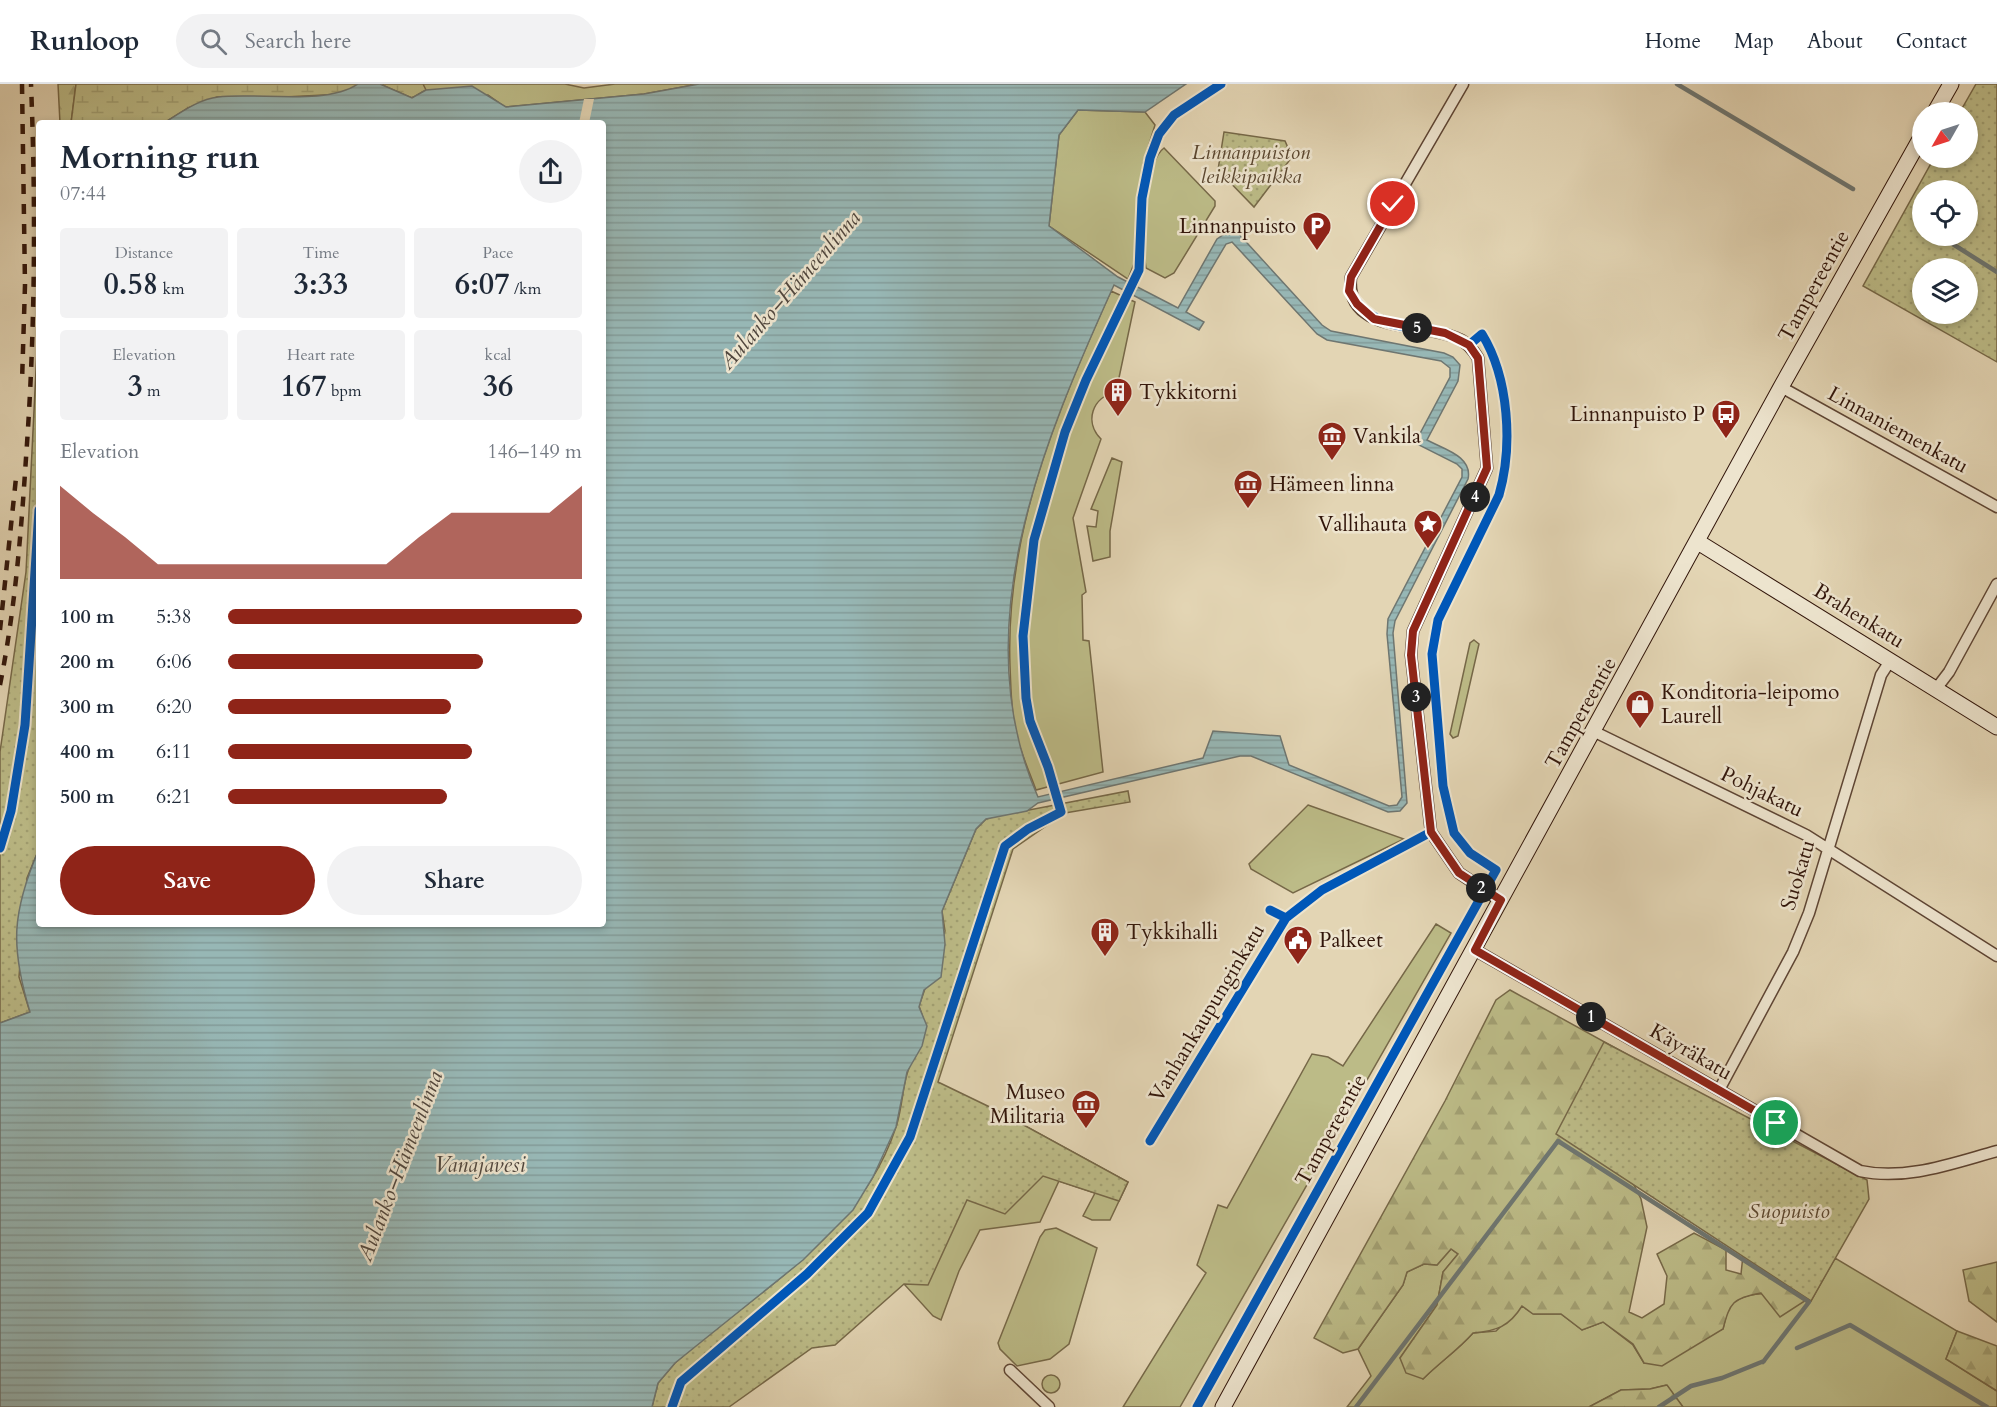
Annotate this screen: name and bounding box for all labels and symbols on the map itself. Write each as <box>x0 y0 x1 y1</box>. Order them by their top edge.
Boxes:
north arrow <box>1912 102 1978 168</box>
park label: Linnanpuiston leikkipaikka <box>1192 138 1311 191</box>
pin <box>1367 178 1418 229</box>
water label: Aulanko–Hämeenlinna <box>712 204 868 377</box>
parking icon: Linnanpuisto <box>1301 210 1333 252</box>
place label: Linnanpuisto <box>1179 212 1296 241</box>
street label: Tampereentie <box>1771 225 1857 347</box>
pin: 5 <box>1402 313 1432 343</box>
building icon: Tykkitorni <box>1102 376 1134 418</box>
place label: Tykkitorni <box>1139 378 1237 407</box>
street label: Linnaniemenkatu <box>1822 379 1974 481</box>
bus stop icon: Linnanpuisto P <box>1710 398 1742 440</box>
place label: Linnanpuisto P <box>1570 400 1705 429</box>
museum icon: Vankila <box>1316 420 1348 462</box>
place label: Vankila <box>1353 422 1421 451</box>
museum icon: Hämeen linna <box>1232 468 1264 510</box>
place label: Hämeen linna <box>1269 470 1394 499</box>
pin: 4 <box>1460 482 1490 512</box>
place icon: Vallihauta <box>1412 508 1444 550</box>
place label: Vallihauta <box>1318 510 1407 539</box>
street label: Brahenkatu <box>1808 577 1910 655</box>
street label: Tampereentie <box>1538 652 1624 774</box>
place label: Konditoria-leipomo Laurell <box>1661 678 1839 731</box>
pin: 3 <box>1401 682 1431 712</box>
shop icon: Konditoria-leipomo Laurell <box>1624 688 1656 730</box>
street label: Pohjakatu <box>1716 760 1808 824</box>
street label: Suokatu <box>1774 836 1822 914</box>
pin: 2 <box>1466 873 1496 903</box>
building icon: Tykkihalli <box>1089 916 1121 958</box>
place label: Tykkihalli <box>1126 918 1218 947</box>
street label: Vanhankaupunginkatu <box>1142 918 1272 1108</box>
public building icon: Palkeet <box>1282 924 1314 966</box>
place label: Palkeet <box>1319 926 1383 955</box>
pin: 1 <box>1576 1002 1606 1032</box>
street label: Käyräkatu <box>1644 1017 1738 1087</box>
water label: Aulanko–Hämeenlinna <box>349 1066 450 1267</box>
street label: Tampereentie <box>1288 1069 1374 1191</box>
place label: Museo Militaria <box>990 1078 1065 1131</box>
museum icon: Museo Militaria <box>1070 1088 1102 1130</box>
pin <box>1750 1097 1801 1148</box>
water label: Vanajavesi <box>435 1150 526 1180</box>
park label: Suopuisto <box>1748 1197 1830 1226</box>

